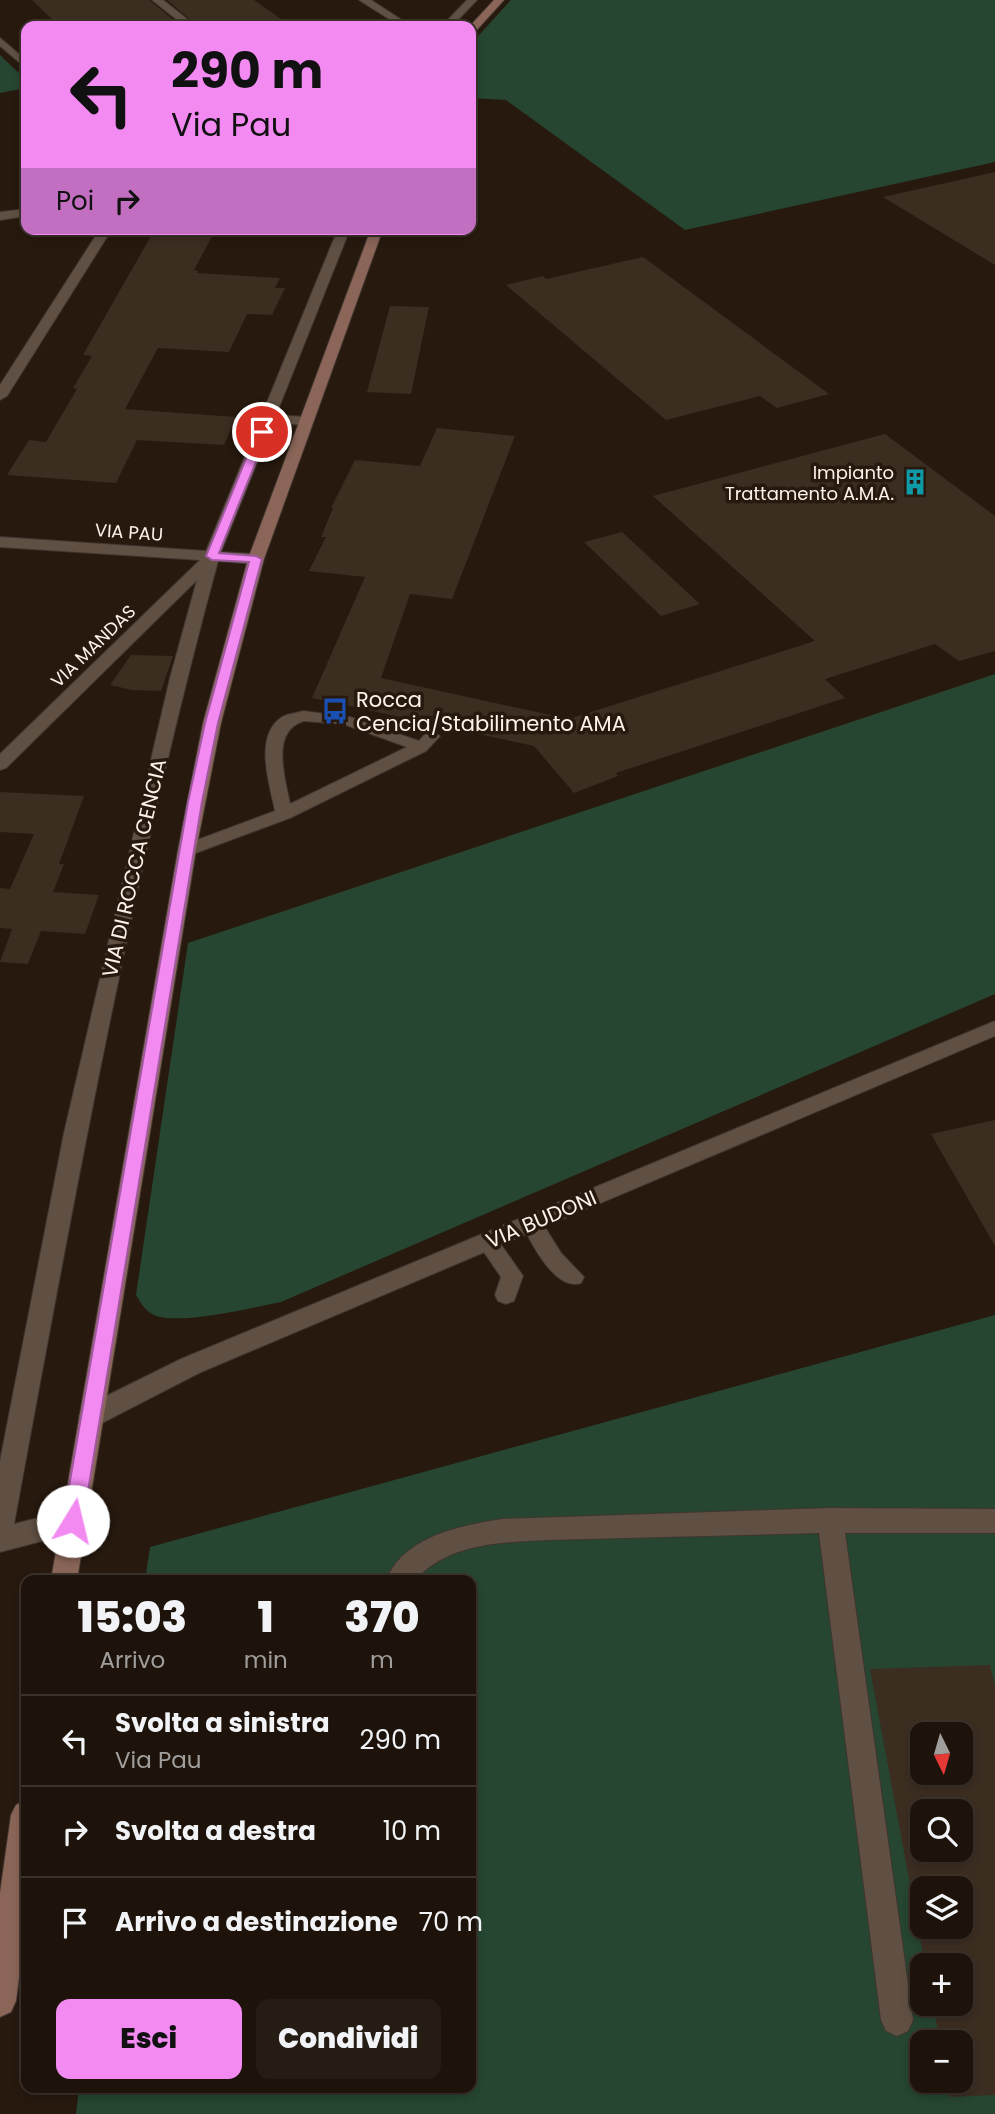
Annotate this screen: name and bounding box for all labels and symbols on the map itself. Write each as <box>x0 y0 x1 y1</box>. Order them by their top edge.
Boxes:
pin <box>232 402 292 462</box>
place label: Impianto Trattamento A.M.A. <box>725 460 894 506</box>
building icon: Impianto Trattamento A.M.A. <box>900 467 930 497</box>
street label: VIA PAU <box>94 517 164 547</box>
street label: VIA MANDAS <box>45 599 141 693</box>
place label: Rocca Cencia/Stabilimento AMA <box>356 685 626 738</box>
bus stop icon: Rocca Cencia/Stabilimento AMA <box>320 696 350 726</box>
street label: VIA DI ROCCA CENCIA <box>95 756 173 980</box>
street label: VIA BUDONI <box>481 1183 601 1255</box>
position arrow <box>36 1484 110 1558</box>
north arrow <box>910 1722 973 1785</box>

